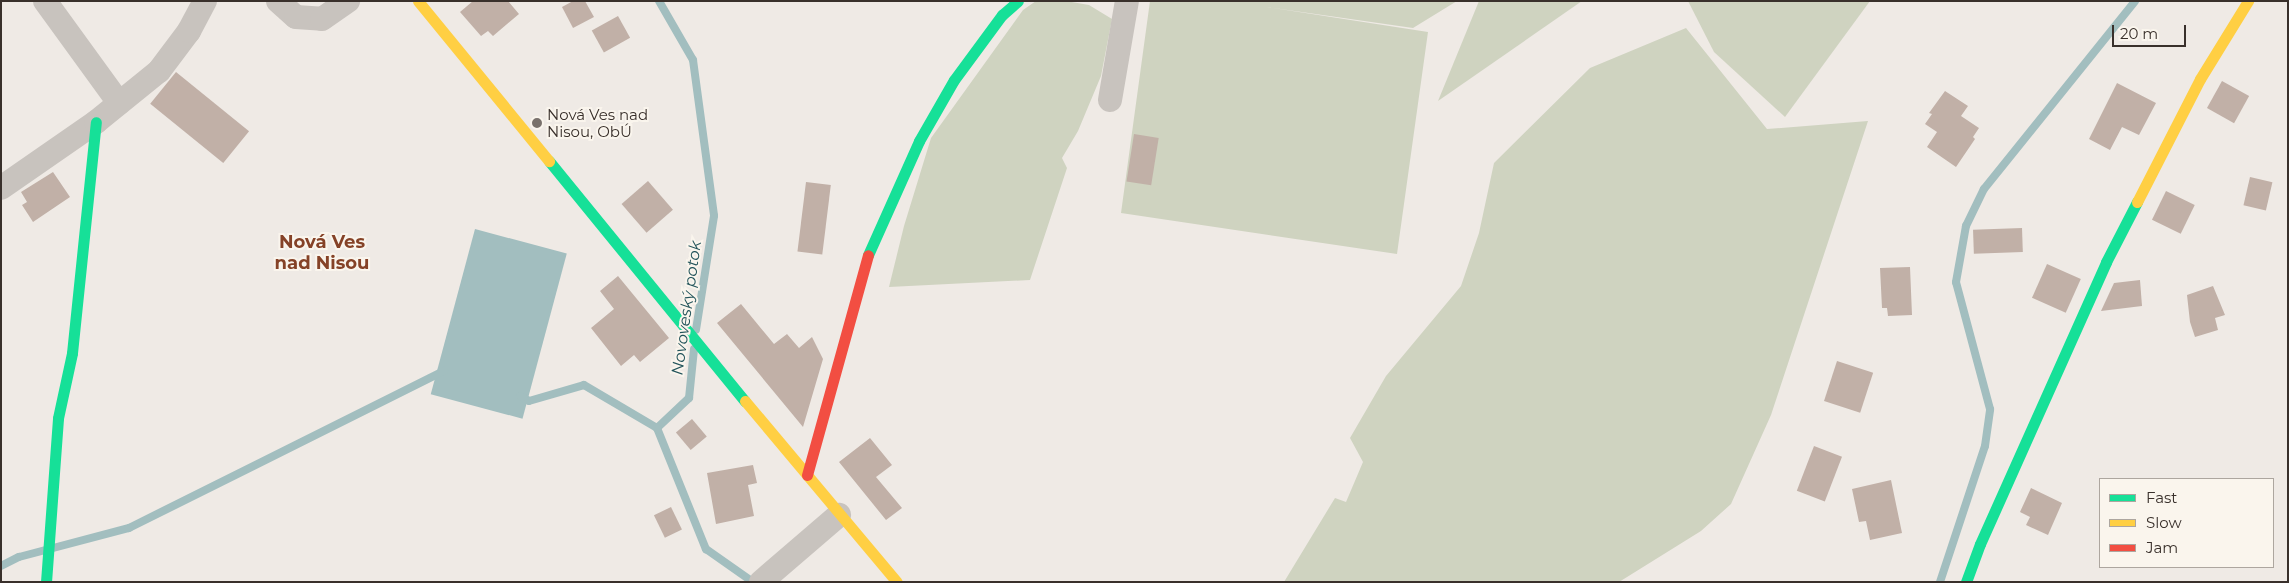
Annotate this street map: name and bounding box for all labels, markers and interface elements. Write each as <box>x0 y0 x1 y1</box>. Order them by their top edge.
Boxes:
scale bar <box>2114 15 2188 47</box>
text: 20 m <box>2120 24 2158 43</box>
place label: Nová Ves nad Nisou, ObÚ <box>547 105 648 140</box>
marker: Nová Ves nad Nisou, ObÚ <box>531 117 543 129</box>
district label: Nová Ves nad Nisou <box>275 232 369 274</box>
water label: Novoveský potok <box>668 240 706 376</box>
legend <box>2099 478 2274 568</box>
text: Fast <box>2146 488 2177 507</box>
text: Slow <box>2146 513 2182 532</box>
text: Jam <box>2146 538 2178 557</box>

